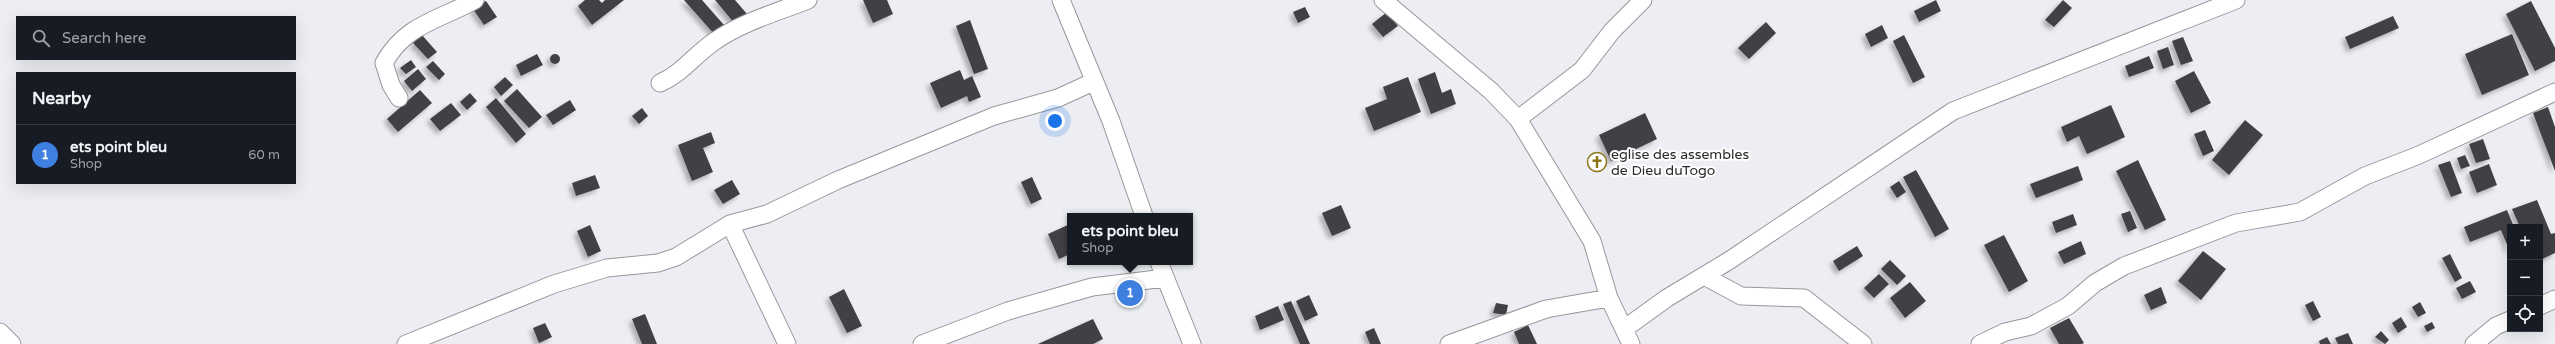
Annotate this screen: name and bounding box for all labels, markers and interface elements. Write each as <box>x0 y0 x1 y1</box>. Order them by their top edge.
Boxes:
search box <box>16 16 296 60</box>
icon: search <box>30 27 52 49</box>
text: Search here <box>62 29 146 47</box>
text: Nearby <box>32 88 91 109</box>
your location <box>1045 111 1065 131</box>
text: ets point bleu <box>70 138 167 156</box>
place label: eglise des assembles de Dieu duTogo <box>1611 146 1749 179</box>
text: 1 <box>41 147 49 163</box>
text: 60 m <box>248 147 280 163</box>
church icon: eglise des assembles de Dieu duTogo <box>1586 151 1608 173</box>
text: Shop <box>70 156 102 172</box>
popup <box>1067 213 1193 265</box>
text: ets point bleu <box>1081 222 1179 240</box>
map controls <box>2507 224 2543 332</box>
button: + <box>2507 224 2543 260</box>
text: Shop <box>1081 240 1113 256</box>
button: − <box>2507 260 2543 296</box>
pin: 1 <box>1117 278 1143 308</box>
button: locate <box>2507 296 2543 332</box>

